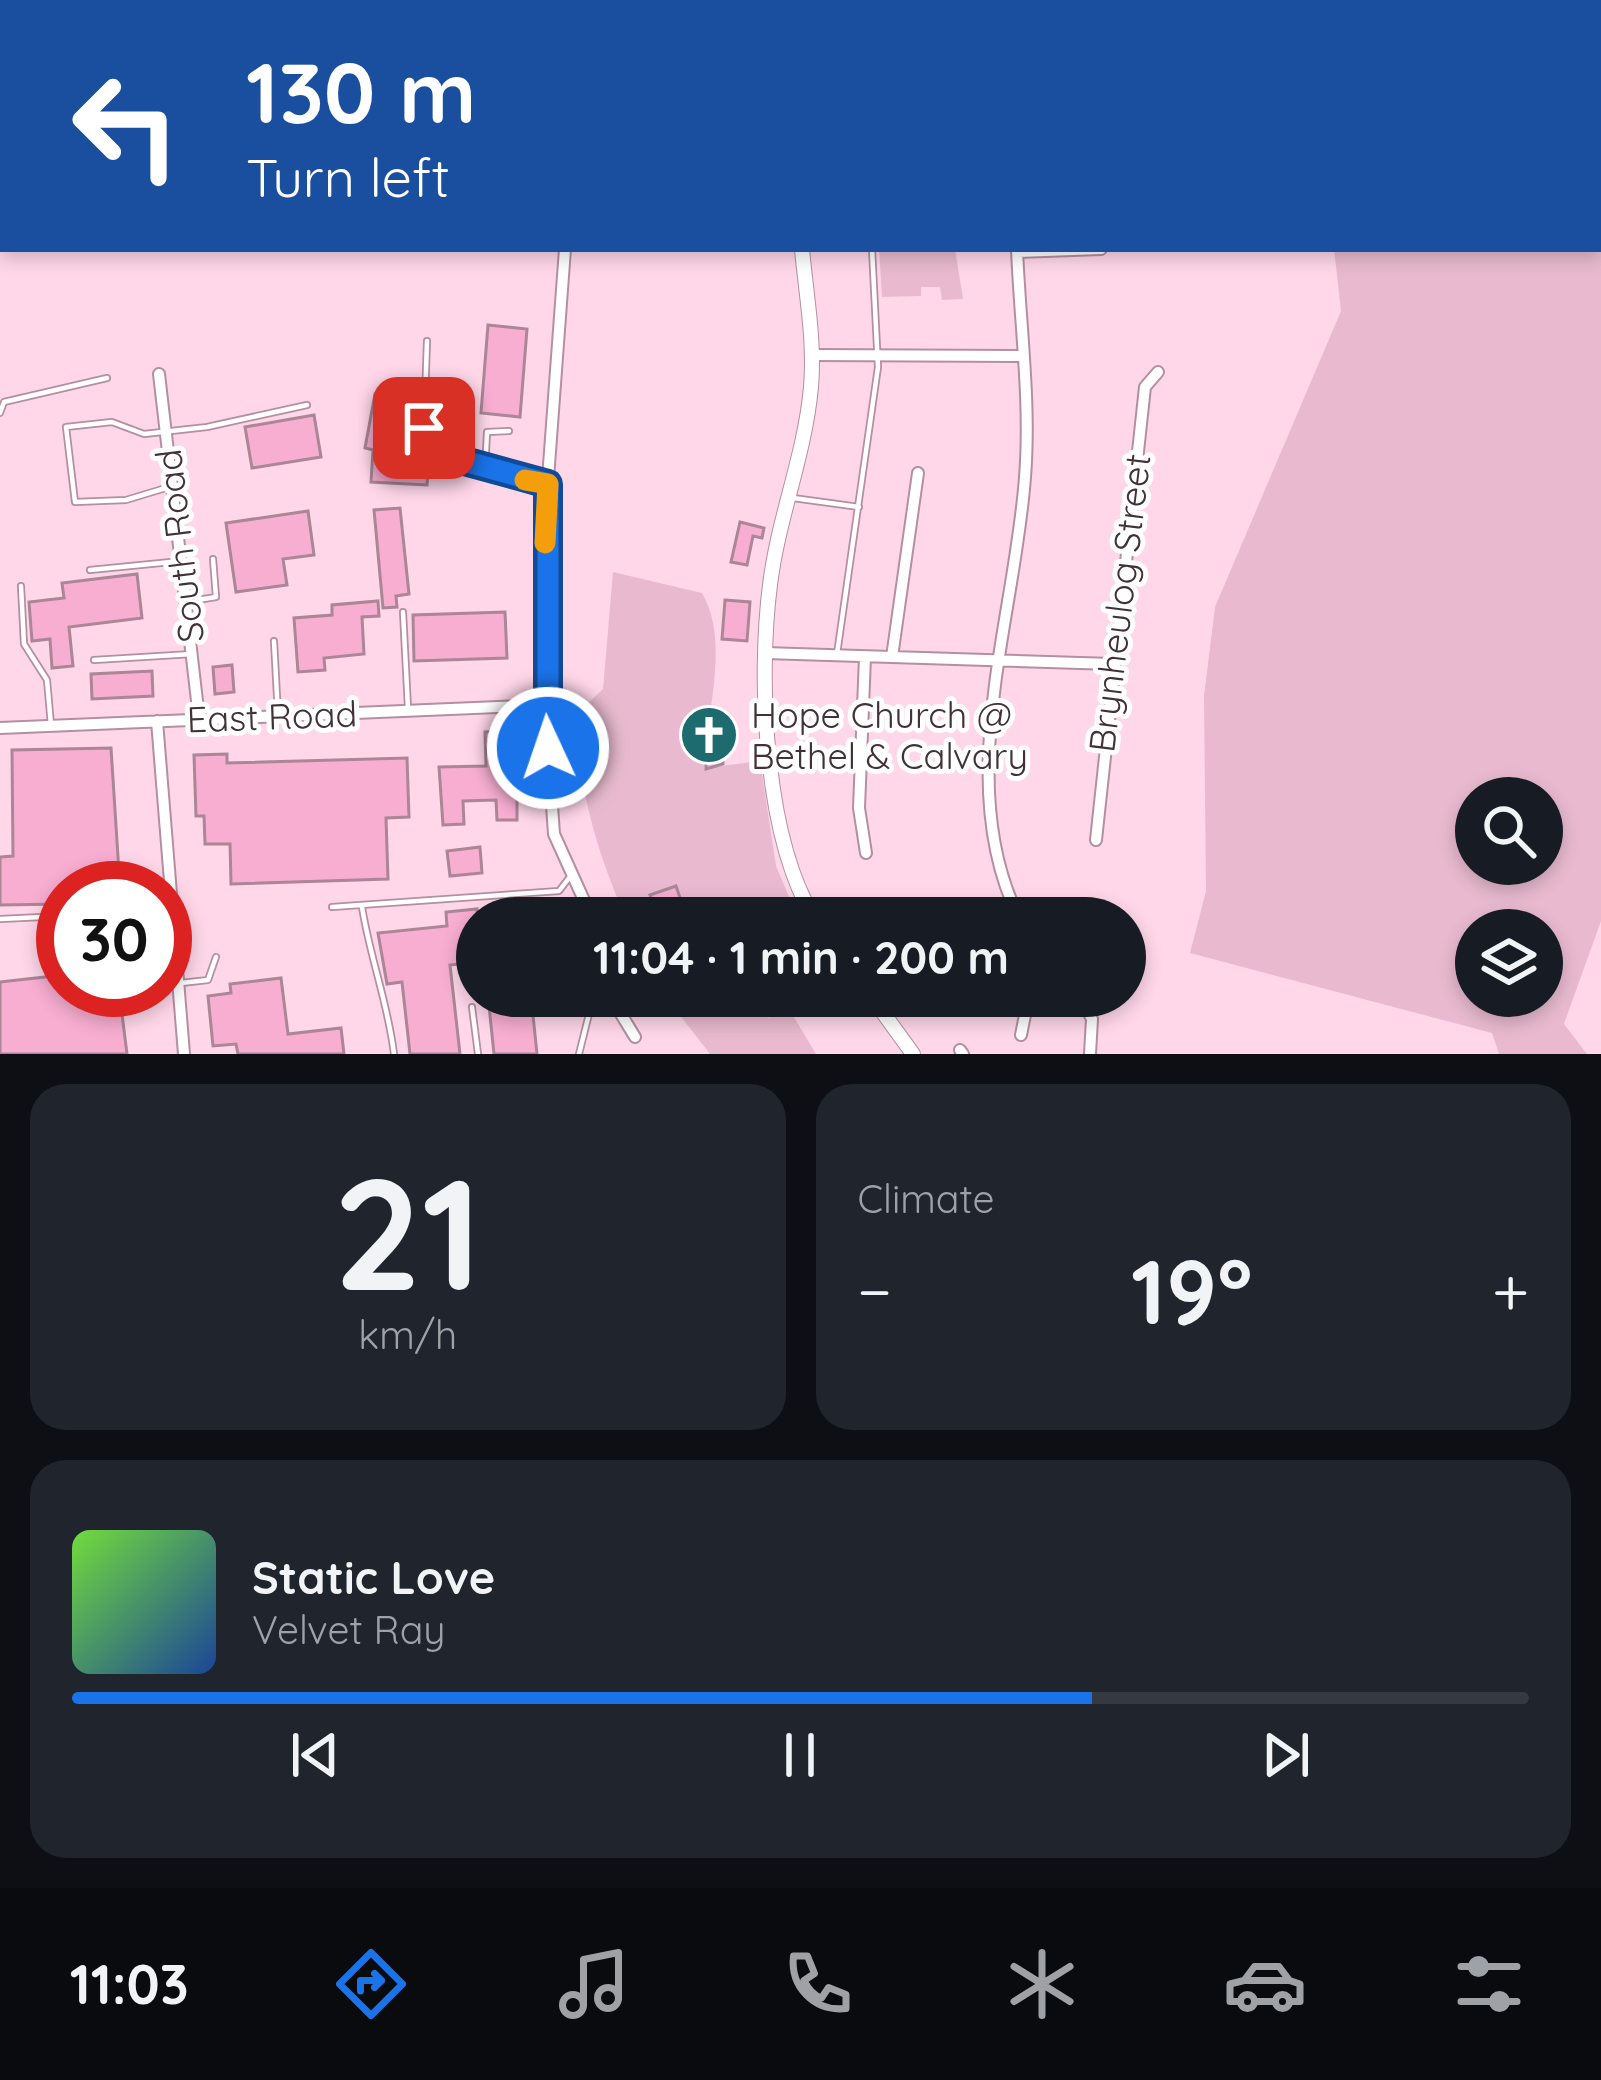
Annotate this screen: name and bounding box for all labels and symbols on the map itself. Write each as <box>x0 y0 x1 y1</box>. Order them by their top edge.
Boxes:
pin <box>373 377 475 479</box>
street label: South Road <box>145 447 213 645</box>
street label: Brynheulog Street <box>1078 451 1160 755</box>
position arrow <box>485 685 611 811</box>
street label: East Road <box>186 691 358 741</box>
place label: Hope Church @ Bethel & Calvary <box>751 692 1028 778</box>
church icon: Hope Church @ Bethel & Calvary <box>678 704 740 766</box>
speed limit sign: 30 <box>36 861 192 1017</box>

